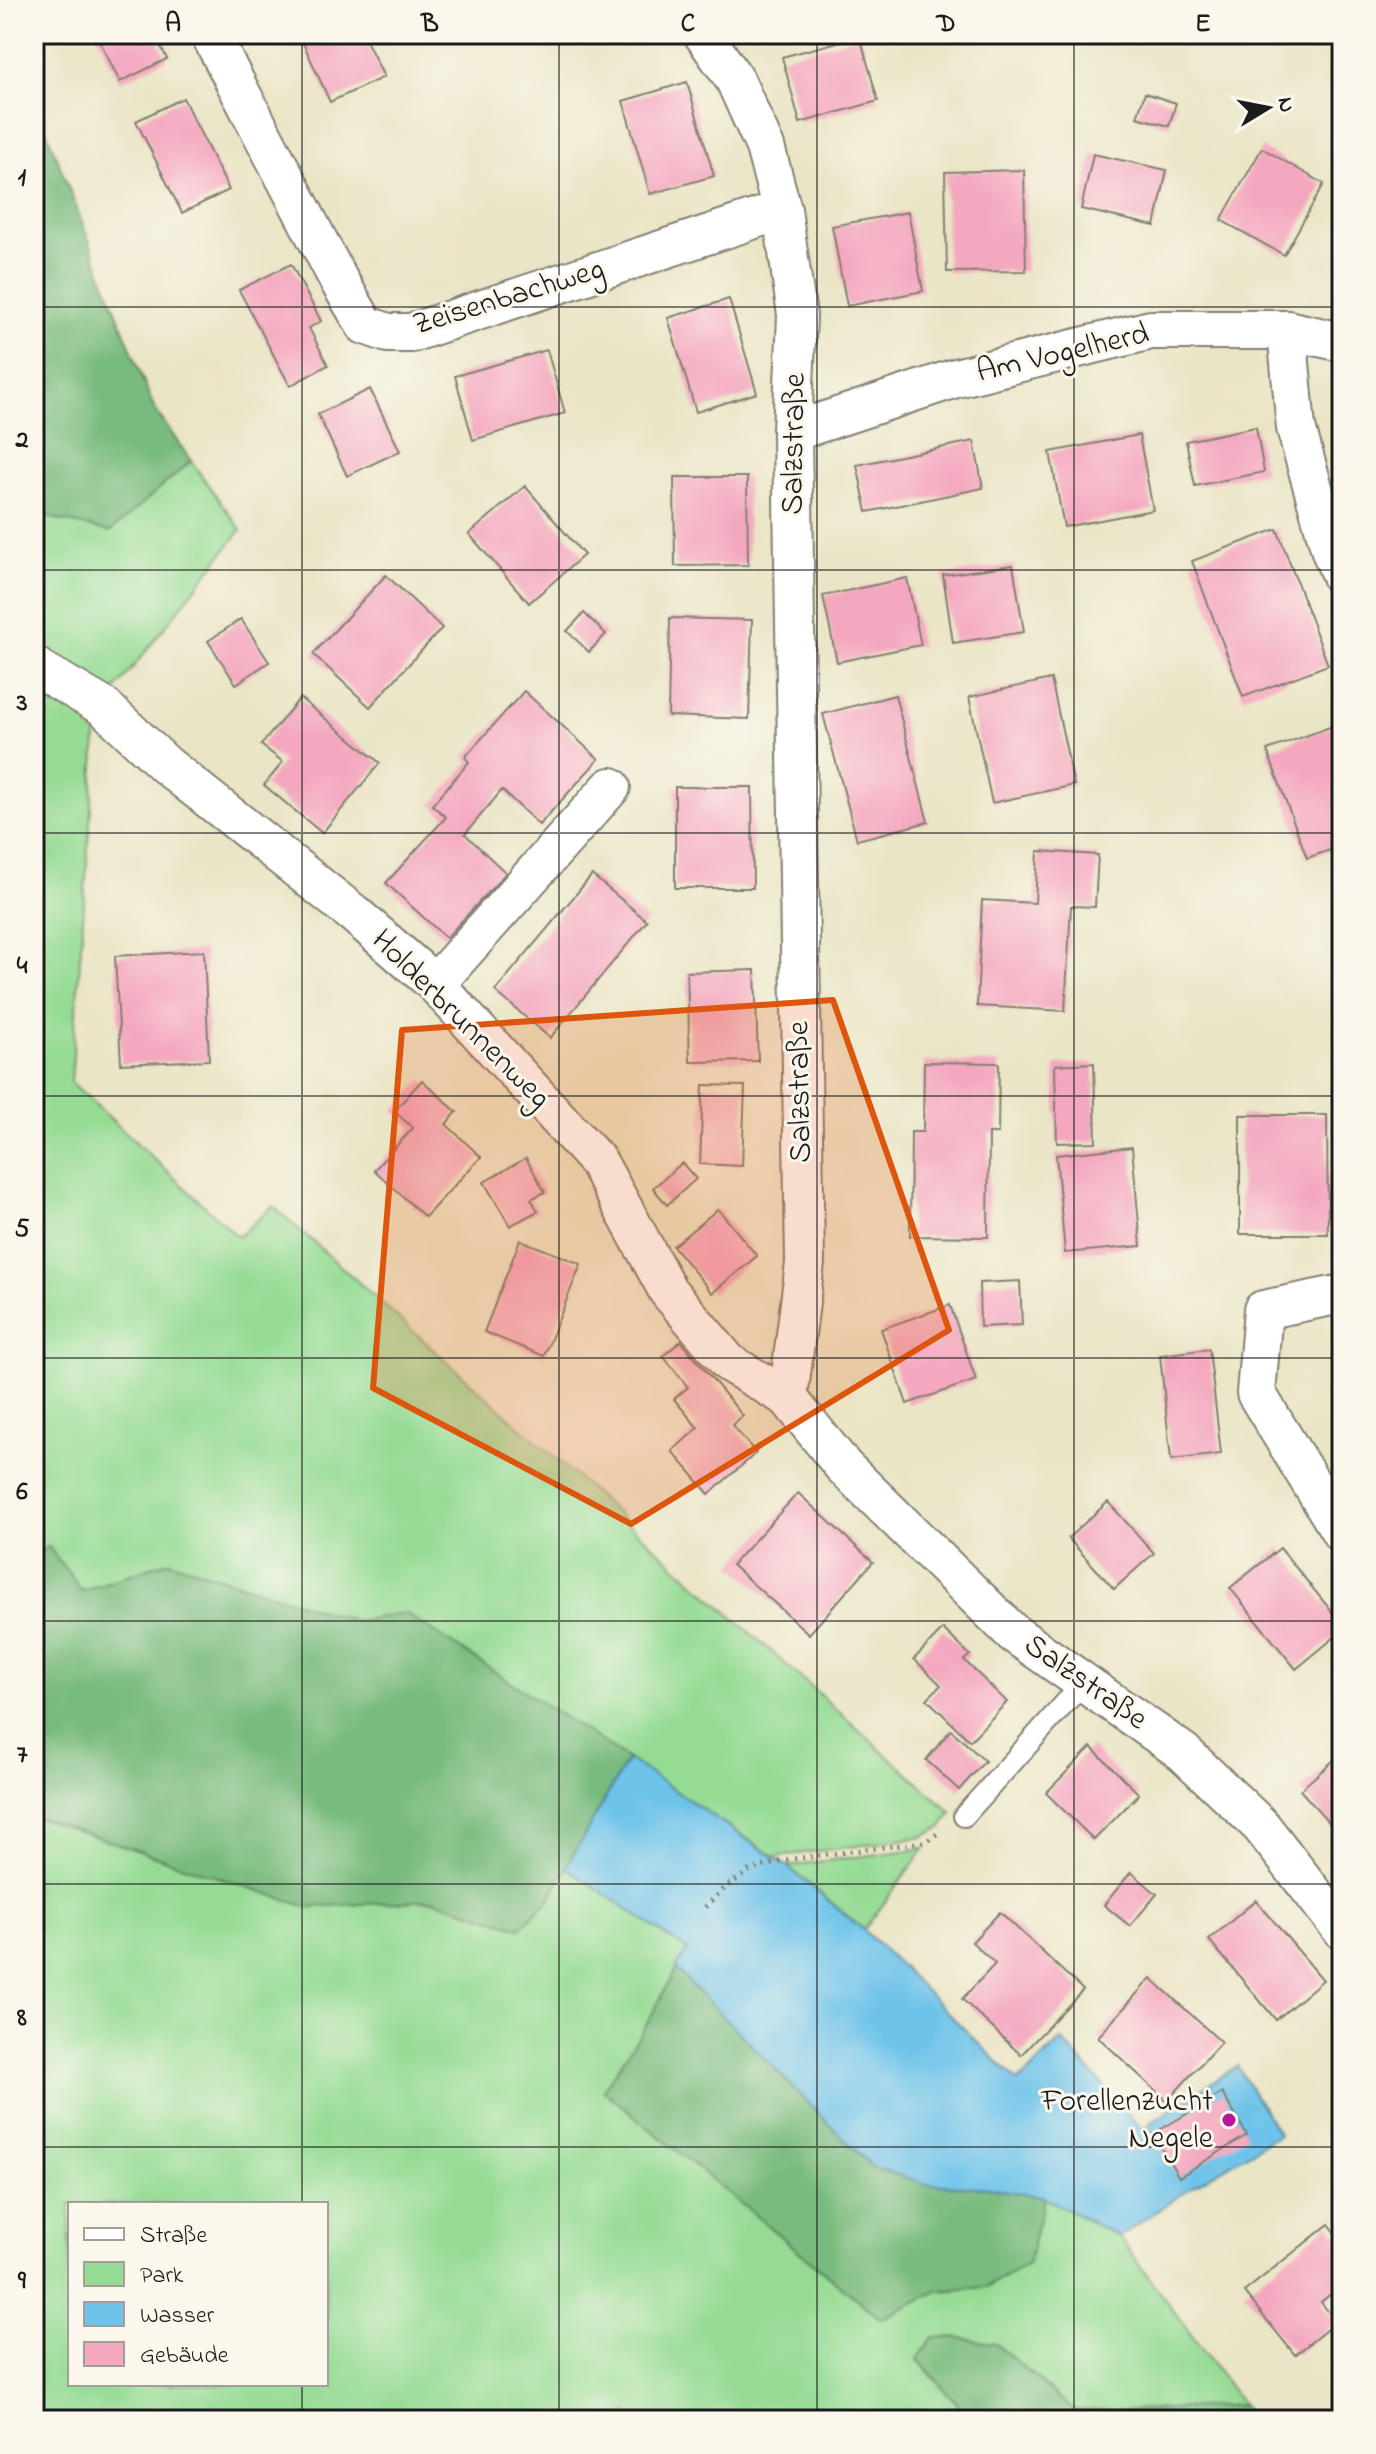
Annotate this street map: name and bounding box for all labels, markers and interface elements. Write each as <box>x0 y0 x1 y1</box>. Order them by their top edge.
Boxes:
text: A <box>165 6 181 44</box>
text: B <box>420 6 439 44</box>
text: C <box>681 6 695 44</box>
text: D <box>935 6 956 44</box>
text: E <box>1195 6 1211 44</box>
north arrow <box>1228 68 1308 148</box>
text: N <box>1268 95 1302 115</box>
text: 1 <box>18 160 27 198</box>
street label: Zeisenbachweg <box>407 247 611 349</box>
street label: Am Vogelherd <box>972 311 1154 397</box>
street label: Salzstraße <box>770 372 820 515</box>
text: 2 <box>15 422 29 460</box>
text: 3 <box>16 685 28 723</box>
street label: Holderbrunnenweg <box>359 919 561 1121</box>
text: 4 <box>17 948 28 986</box>
street label: Salzstraße <box>776 1020 826 1163</box>
text: 5 <box>15 1211 30 1249</box>
text: 6 <box>16 1474 28 1512</box>
street label: Salzstraße <box>1013 1623 1157 1743</box>
text: 7 <box>17 1737 28 1775</box>
text: 8 <box>16 2000 27 2038</box>
place label: Forellenzucht Negele <box>1041 2079 1214 2163</box>
marker: Forellenzucht Negele <box>1220 2111 1238 2129</box>
legend <box>68 2202 328 2386</box>
text: Straße <box>140 2219 207 2254</box>
text: Park <box>140 2259 184 2294</box>
text: 9 <box>17 2263 27 2301</box>
text: Wasser <box>140 2299 215 2334</box>
text: Gebäude <box>140 2339 229 2374</box>

